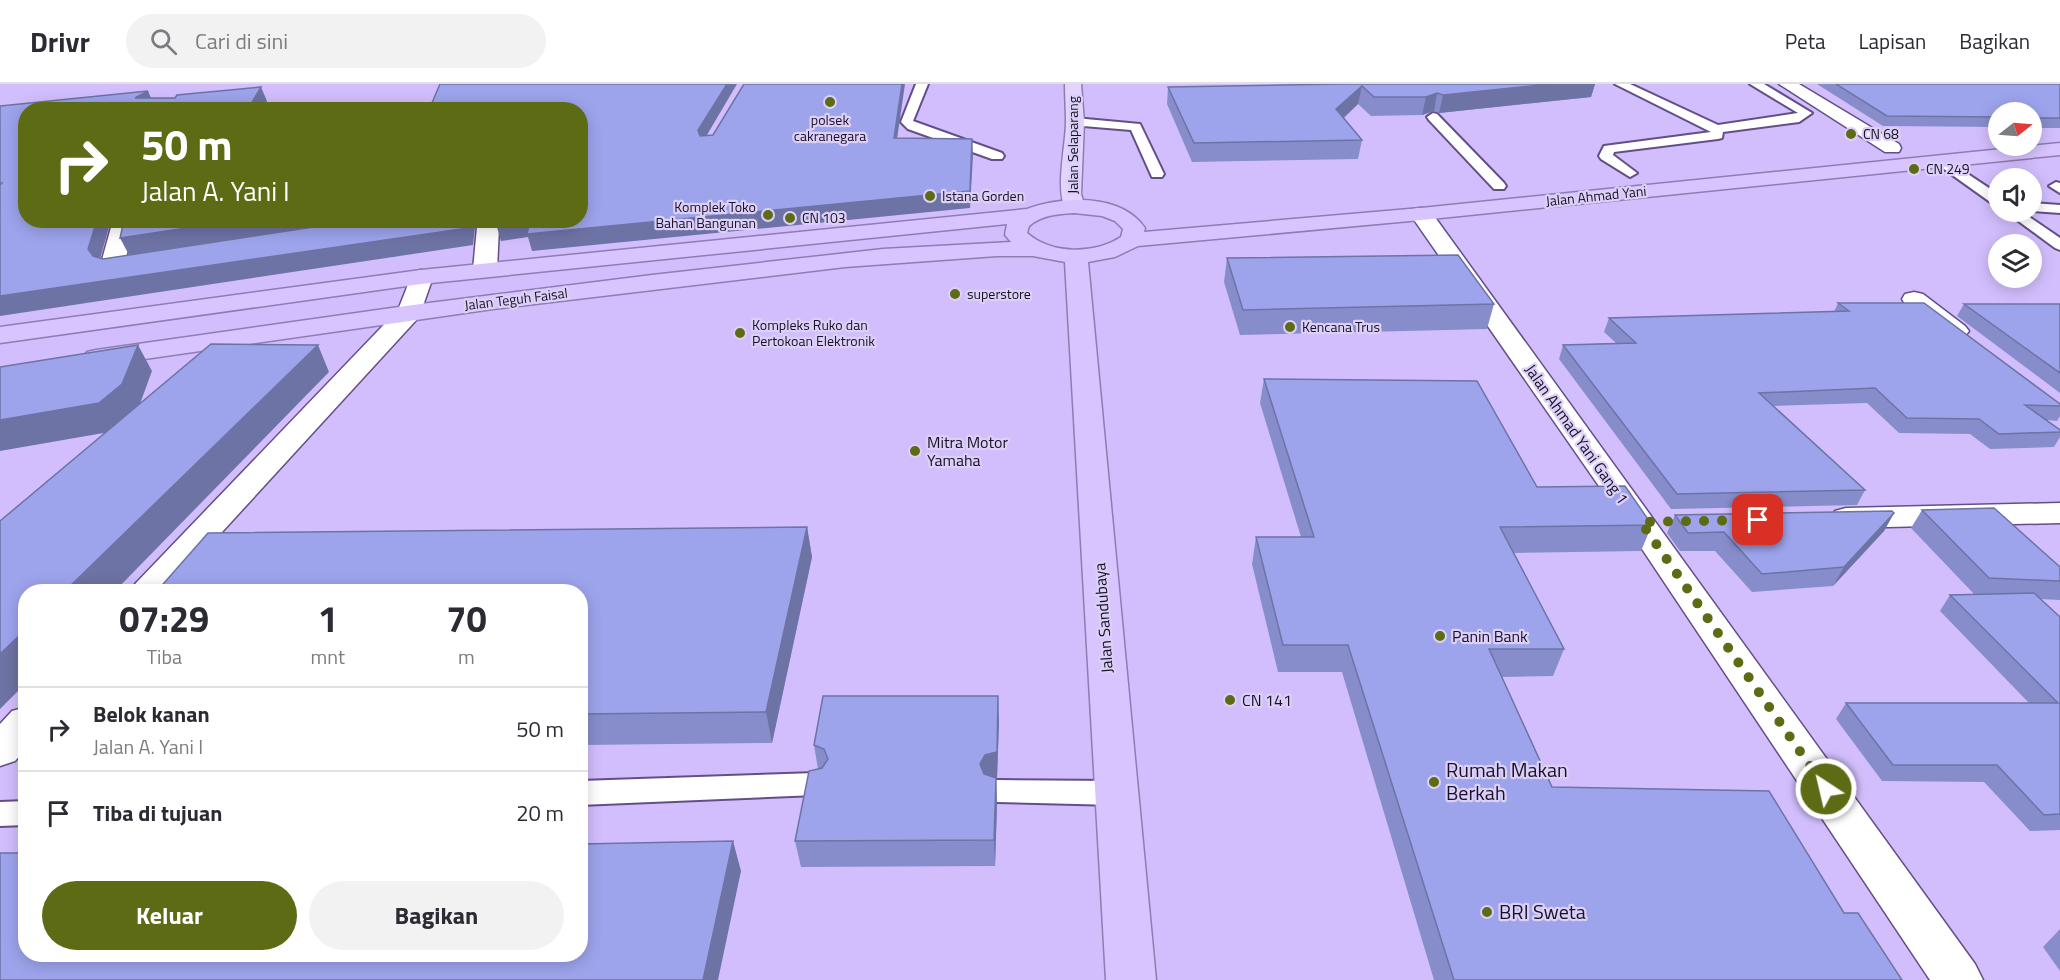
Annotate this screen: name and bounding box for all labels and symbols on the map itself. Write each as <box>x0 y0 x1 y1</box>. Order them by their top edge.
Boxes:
marker: polsek cakranegara <box>823 95 837 109</box>
street label: Jalan Selaparang <box>1062 96 1083 194</box>
north arrow <box>1988 102 2042 156</box>
place label: polsek cakranegara <box>794 109 866 146</box>
place label: CN 68 <box>1863 123 1899 144</box>
marker: CN 68 <box>1844 127 1858 141</box>
place label: CN 249 <box>1926 158 1970 179</box>
marker: CN 249 <box>1907 162 1921 176</box>
street label: Jalan Ahmad Yani <box>1545 180 1647 211</box>
place label: Istana Gorden <box>942 185 1024 206</box>
marker: Istana Gorden <box>923 189 937 203</box>
place label: Komplek Toko Bahan Bangunan <box>655 196 756 233</box>
place label: CN 103 <box>802 207 846 228</box>
marker: Komplek Toko Bahan Bangunan <box>761 208 775 222</box>
marker: CN 103 <box>783 211 797 225</box>
street label: Jalan Teguh Faisal <box>463 282 569 315</box>
place label: superstore <box>967 283 1031 304</box>
marker: superstore <box>948 287 962 301</box>
place label: Kompleks Ruko dan Pertokoan Elektronik <box>752 314 875 351</box>
place label: Kencana Trus <box>1302 316 1380 337</box>
marker: Kencana Trus <box>1283 320 1297 334</box>
marker: Kompleks Ruko dan Pertokoan Elektronik <box>733 326 747 340</box>
street label: Jalan Ahmad Yani Gang 1 <box>1519 359 1635 509</box>
place label: Mitra Motor Yamaha <box>927 430 1008 472</box>
marker: Mitra Motor Yamaha <box>908 444 922 458</box>
pin <box>1732 494 1783 545</box>
street label: Jalan Sandubaya <box>1087 562 1119 674</box>
place label: Panin Bank <box>1452 624 1528 648</box>
marker: Panin Bank <box>1433 629 1447 643</box>
place label: CN 141 <box>1242 688 1292 712</box>
marker: CN 141 <box>1223 693 1237 707</box>
place label: Rumah Makan Berkah <box>1446 754 1568 808</box>
position arrow <box>1794 757 1858 821</box>
marker: Rumah Makan Berkah <box>1427 775 1441 789</box>
place label: BRI Sweta <box>1499 896 1586 927</box>
marker: BRI Sweta <box>1480 905 1494 919</box>

